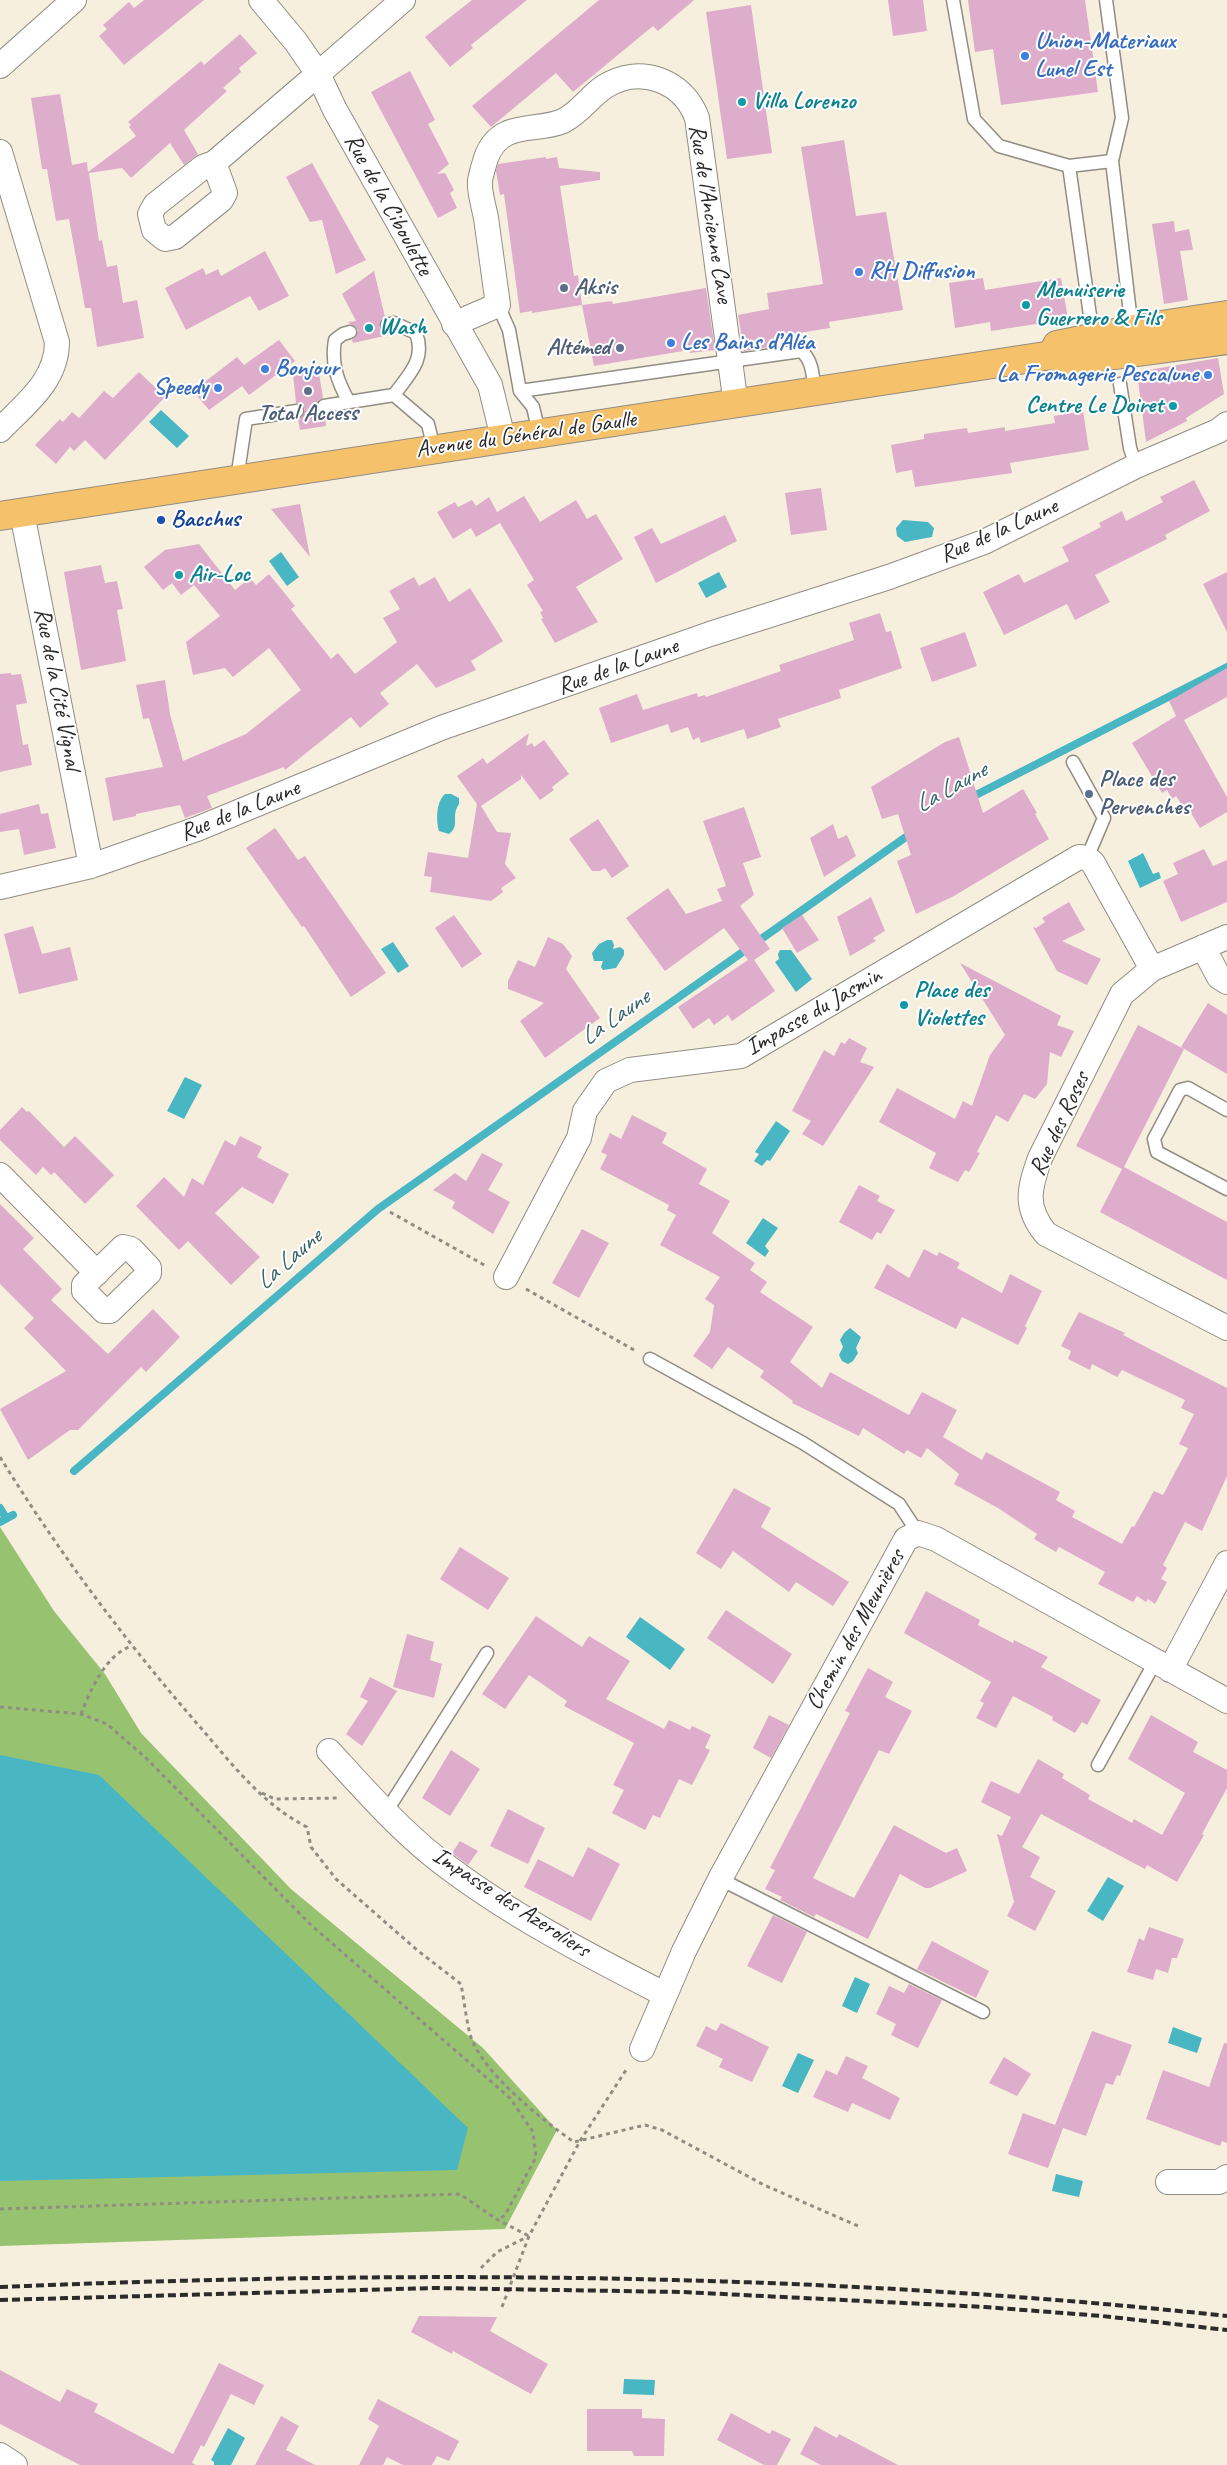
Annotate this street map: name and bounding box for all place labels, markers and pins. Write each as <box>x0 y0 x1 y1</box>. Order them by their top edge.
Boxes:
place label: Union-Materiaux Lunel Est <box>1035 28 1175 84</box>
marker: Union-Materiaux Lunel Est <box>1019 50 1031 62</box>
place label: Villa Lorenzo <box>752 88 855 116</box>
marker: Villa Lorenzo <box>736 96 748 108</box>
place label: RH Diffusion <box>869 258 974 286</box>
marker: RH Diffusion <box>853 266 865 278</box>
place label: Aksis <box>574 274 617 302</box>
place label: Menuiserie Guerrero & Fils <box>1036 277 1161 333</box>
marker: Aksis <box>558 282 570 294</box>
marker: Menuiserie Guerrero & Fils <box>1020 299 1032 311</box>
place label: Wash <box>379 314 426 342</box>
marker: Wash <box>363 322 375 334</box>
place label: Les Bains d’Aléa <box>681 329 814 357</box>
place label: Altémed <box>546 334 610 362</box>
marker: Les Bains d’Aléa <box>665 337 677 349</box>
marker: Altémed <box>614 342 626 354</box>
place label: Bonjour <box>275 355 339 383</box>
place label: La Fromagerie Pescalune <box>997 361 1198 389</box>
marker: Bonjour <box>259 363 271 375</box>
marker: La Fromagerie Pescalune <box>1202 369 1214 381</box>
place label: Speedy <box>153 374 208 402</box>
marker: Speedy <box>212 382 224 394</box>
marker: Total Access <box>302 385 314 397</box>
place label: Centre Le Doiret <box>1026 392 1163 420</box>
place label: Total Access <box>258 400 358 428</box>
marker: Centre Le Doiret <box>1167 400 1179 412</box>
place label: Bacchus <box>171 506 240 534</box>
marker: Bacchus <box>155 514 167 526</box>
place label: Air-Loc <box>189 561 250 589</box>
marker: Air-Loc <box>173 569 185 581</box>
place label: Place des Pervenches <box>1099 766 1190 822</box>
marker: Place des Pervenches <box>1083 788 1095 800</box>
place label: Place des Violettes <box>914 977 989 1033</box>
marker: Place des Violettes <box>898 999 910 1011</box>

